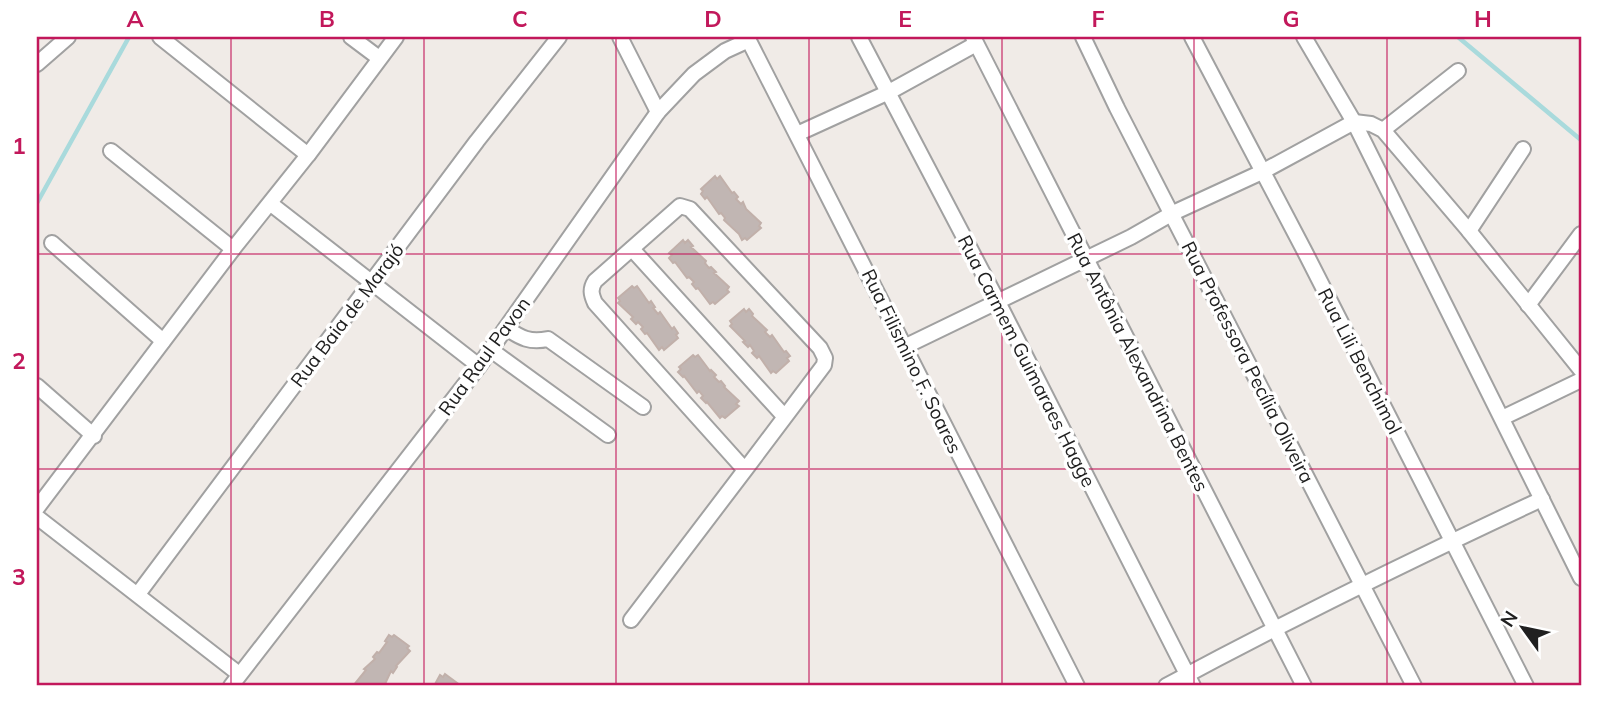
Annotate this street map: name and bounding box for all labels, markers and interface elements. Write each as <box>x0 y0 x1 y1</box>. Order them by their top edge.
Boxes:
text: A <box>126 4 144 33</box>
text: B <box>319 4 335 33</box>
text: C <box>512 4 528 33</box>
text: D <box>704 4 722 33</box>
text: E <box>898 4 912 33</box>
text: F <box>1091 4 1105 33</box>
text: G <box>1282 4 1300 33</box>
text: H <box>1474 4 1492 33</box>
text: 1 <box>12 131 26 160</box>
street label: Rua Antônia Alexandrina Bentes <box>1062 229 1214 495</box>
street label: Rua Carmem Guimaraes Hagge <box>953 231 1101 491</box>
street label: Rua Professora Pecília Oliveira <box>1176 237 1320 487</box>
street label: Rua Baia de Marajó <box>285 238 409 392</box>
street label: Rua Filismino F. Soares <box>857 265 967 457</box>
street label: Rua Lili Benchimol <box>1313 284 1407 438</box>
street label: Rua Raul Pavon <box>433 292 535 420</box>
text: 2 <box>12 346 26 375</box>
text: 3 <box>12 562 26 591</box>
north arrow <box>1488 594 1558 664</box>
text: N <box>1495 606 1523 631</box>

